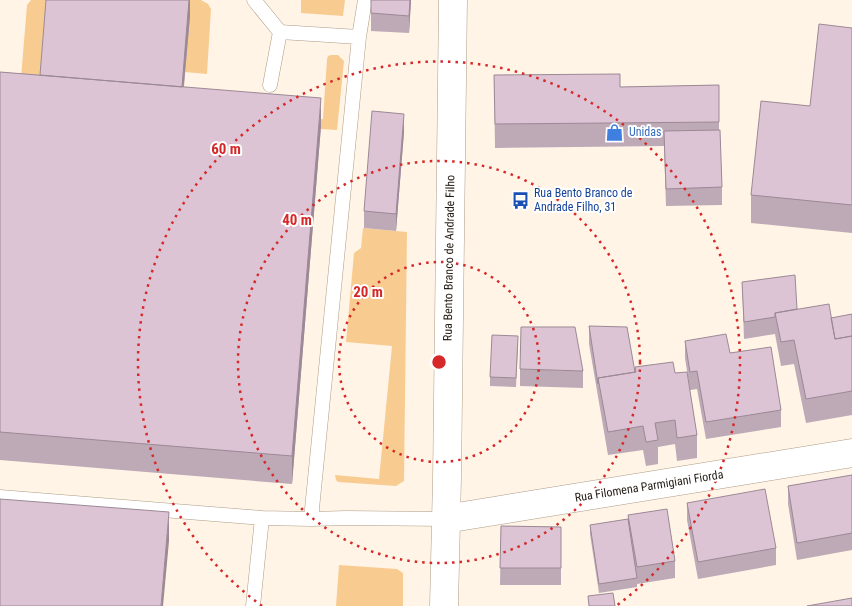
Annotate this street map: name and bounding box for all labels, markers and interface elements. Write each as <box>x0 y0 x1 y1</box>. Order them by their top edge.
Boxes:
shop icon: Unidas <box>605 122 625 142</box>
place label: Unidas <box>629 125 661 139</box>
text: 60 m <box>211 140 241 158</box>
street label: Rua Bento Branco de Andrade Filho <box>441 175 457 341</box>
place label: Rua Bento Branco de Andrade Filho, 31 <box>534 186 633 214</box>
bus stop icon: Rua Bento Branco de Andrade Filho, 31 <box>510 190 530 210</box>
text: 40 m <box>282 211 312 229</box>
text: 20 m <box>353 283 383 301</box>
centre of rings <box>430 353 448 371</box>
street label: Rua Filomena Parmigiani Fiorda <box>574 467 725 505</box>

